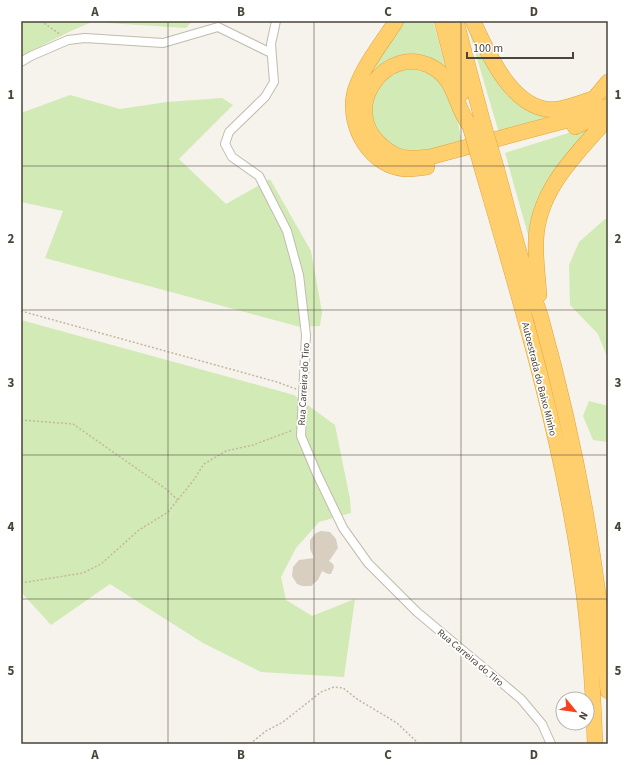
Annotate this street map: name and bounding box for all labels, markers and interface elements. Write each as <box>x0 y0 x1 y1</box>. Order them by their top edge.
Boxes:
text: A <box>90 3 99 21</box>
text: B <box>237 3 245 21</box>
text: C <box>384 3 392 21</box>
text: D <box>530 3 538 21</box>
scale bar <box>467 34 573 60</box>
text: 100 m <box>473 40 503 57</box>
text: 1 <box>8 86 15 104</box>
text: 1 <box>615 86 622 104</box>
text: 2 <box>8 230 15 248</box>
text: 2 <box>615 230 622 248</box>
street label: Autoestrada do Baixo Minho <box>518 321 560 438</box>
street label: Rua Carreira do Tiro <box>295 342 313 426</box>
text: 3 <box>8 374 15 392</box>
text: 3 <box>615 374 622 392</box>
text: 4 <box>8 518 15 536</box>
text: 4 <box>615 518 622 536</box>
street label: Rua Carreira do Tiro <box>434 626 507 690</box>
text: 5 <box>8 662 15 680</box>
text: 5 <box>615 662 622 680</box>
north arrow <box>555 691 595 731</box>
text: N <box>575 709 592 722</box>
text: A <box>90 746 99 764</box>
text: B <box>237 746 245 764</box>
text: C <box>384 746 392 764</box>
text: D <box>530 746 538 764</box>

